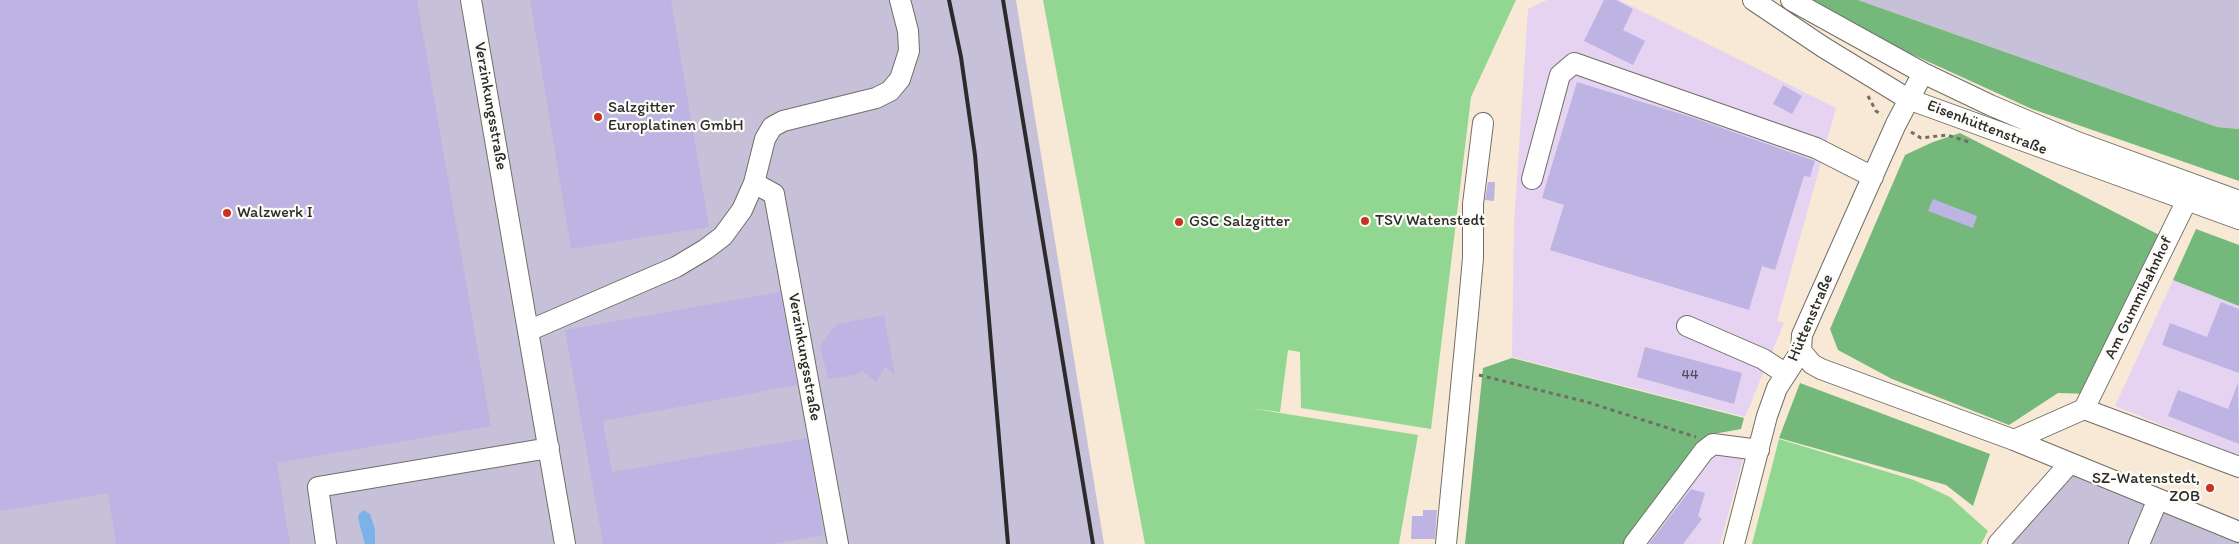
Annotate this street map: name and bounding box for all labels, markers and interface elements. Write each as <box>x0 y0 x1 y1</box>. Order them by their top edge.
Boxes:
street label: Verzinkungsstraße <box>469 41 511 171</box>
street label: Eisenhüttenstraße <box>1924 96 2050 160</box>
place label: Salzgitter Europlatinen GmbH <box>608 98 744 136</box>
marker: Salzgitter Europlatinen GmbH <box>592 111 604 123</box>
place label: Walzwerk I <box>237 203 313 223</box>
marker: Walzwerk I <box>221 207 233 219</box>
place label: TSV Watenstedt <box>1375 211 1485 231</box>
place label: GSC Salzgitter <box>1189 212 1290 232</box>
marker: TSV Watenstedt <box>1359 215 1371 227</box>
marker: GSC Salzgitter <box>1173 216 1185 228</box>
street label: Am Gummibahnhof <box>2101 234 2177 362</box>
street label: Hüttenstraße <box>1784 272 1838 364</box>
street label: Verzinkungsstraße <box>783 292 825 422</box>
house number: 44 <box>1682 367 1698 383</box>
place label: SZ-Watenstedt, ZOB <box>2092 469 2200 507</box>
marker: SZ-Watenstedt, ZOB <box>2204 482 2216 494</box>

